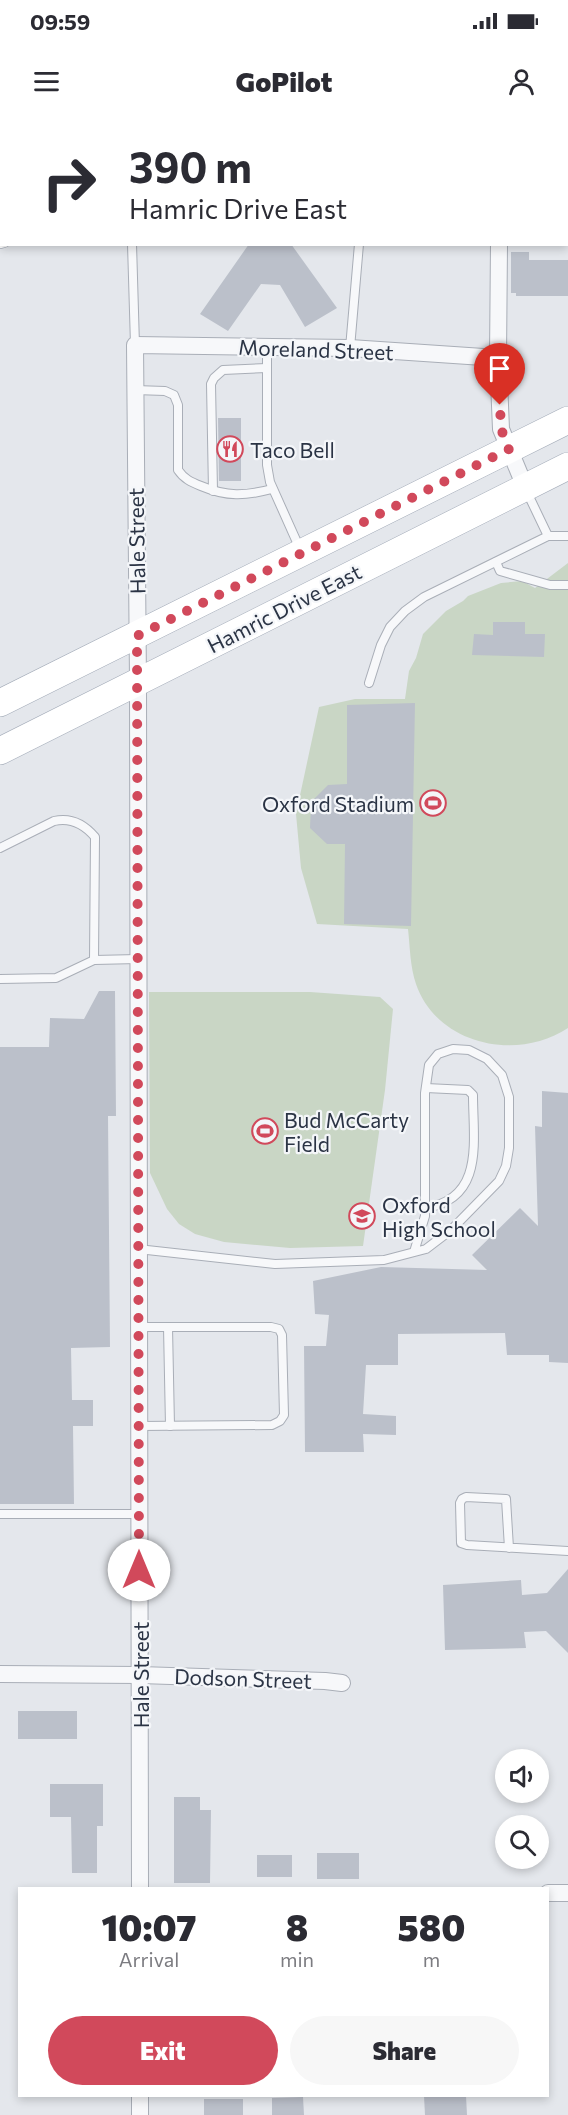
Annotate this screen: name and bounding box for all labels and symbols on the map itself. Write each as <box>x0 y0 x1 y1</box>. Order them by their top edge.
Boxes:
street label: Moreland Street <box>238 334 394 364</box>
pin <box>474 343 525 405</box>
restaurant icon: Taco Bell <box>215 434 245 464</box>
place label: Taco Bell <box>250 437 335 462</box>
street label: Hale Street <box>123 488 149 594</box>
street label: Hamric Drive East <box>203 558 365 658</box>
sports icon: Oxford Stadium <box>418 788 448 818</box>
place label: Oxford Stadium <box>262 791 414 816</box>
place label: Bud McCarty Field <box>284 1107 409 1156</box>
sports icon: Bud McCarty Field <box>250 1116 280 1146</box>
place label: Oxford High School <box>382 1192 496 1241</box>
school or university icon: Oxford High School <box>347 1201 377 1231</box>
position arrow <box>107 1538 171 1602</box>
street label: Hale Street <box>128 1622 153 1728</box>
street label: Dodson Street <box>174 1663 312 1693</box>

